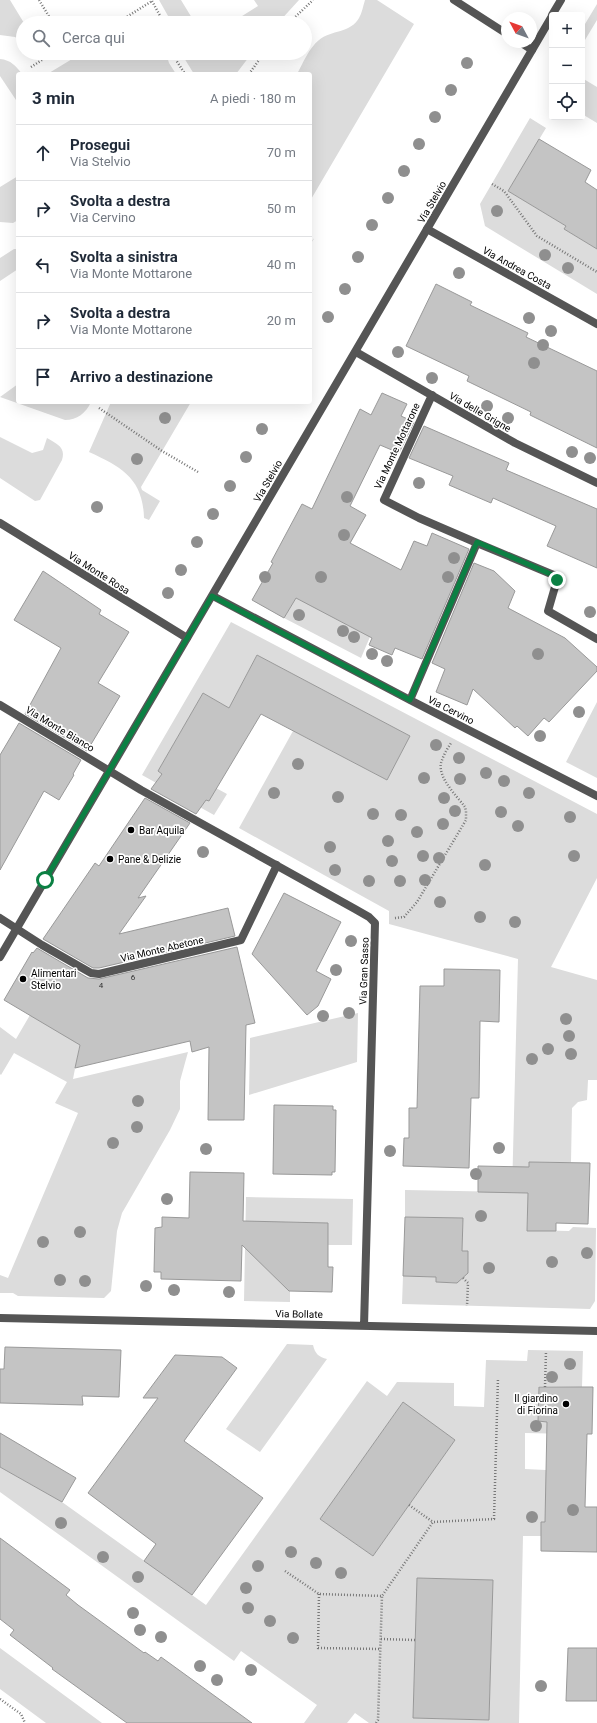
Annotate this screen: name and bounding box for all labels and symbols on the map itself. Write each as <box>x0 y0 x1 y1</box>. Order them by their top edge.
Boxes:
north arrow <box>501 12 537 48</box>
street label: Via Stelvio <box>416 179 449 225</box>
street label: Via Andrea Costa <box>481 245 553 291</box>
street label: Via delle Grigne <box>447 390 513 434</box>
street label: Via Monte Mottarone <box>372 401 422 491</box>
street label: Via Stelvio <box>252 458 285 504</box>
street label: Via Monte Rosa <box>66 550 132 596</box>
route end <box>548 571 566 589</box>
street label: Via Cervino <box>426 694 476 726</box>
street label: Via Monte Bianco <box>24 704 97 754</box>
marker: Bar Aquila <box>126 825 136 835</box>
place label: Bar Aquila <box>139 825 185 836</box>
marker: Pane & Delizie <box>105 854 115 864</box>
place label: Pane & Delizie <box>118 854 181 865</box>
route start <box>36 871 54 889</box>
street label: Via Monte Abetone <box>119 934 205 964</box>
street label: Via Gran Sasso <box>357 937 371 1005</box>
place label: Alimentari Stelvio <box>31 968 77 991</box>
house number: 6 <box>131 973 136 982</box>
marker: Alimentari Stelvio <box>18 974 28 984</box>
house number: 4 <box>99 981 104 990</box>
street label: Via Bollate <box>275 1308 323 1320</box>
place label: Il giardino di Fiorina <box>514 1393 558 1416</box>
marker: Il giardino di Fiorina <box>561 1399 571 1409</box>

